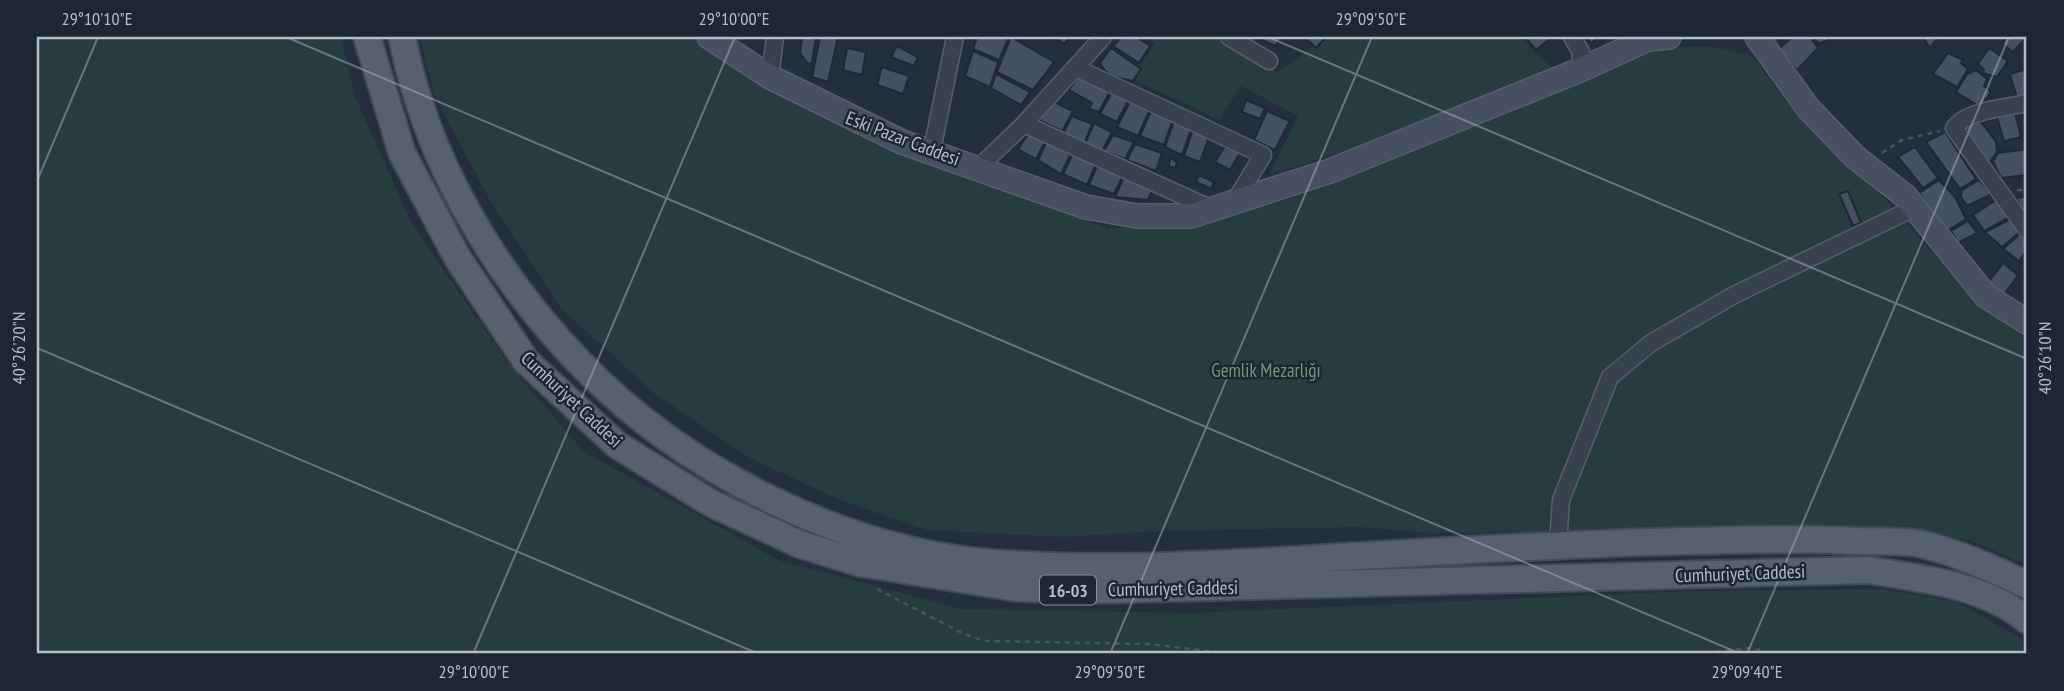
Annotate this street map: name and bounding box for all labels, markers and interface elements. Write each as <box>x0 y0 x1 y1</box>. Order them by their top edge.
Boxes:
text: 29°10'10"E <box>62 7 132 30</box>
text: 29°10'00"E <box>699 7 769 30</box>
text: 29°09'50"E <box>1336 7 1406 30</box>
street label: Eski Pazar Caddesi <box>843 105 963 171</box>
text: 40°26'20"N <box>7 312 30 384</box>
text: 40°26'10"N <box>2033 322 2056 394</box>
street label: Cumhuriyet Caddesi <box>516 346 628 452</box>
park label: Gemlik Mezarlığı <box>1211 358 1321 382</box>
street label: Cumhuriyet Caddesi <box>1675 559 1805 587</box>
street label: Cumhuriyet Caddesi <box>1108 575 1238 601</box>
road number: 16-03 <box>1040 576 1096 604</box>
text: 29°10'00"E <box>439 660 509 683</box>
text: 29°09'50"E <box>1075 660 1145 683</box>
text: 29°09'40"E <box>1712 660 1782 683</box>

